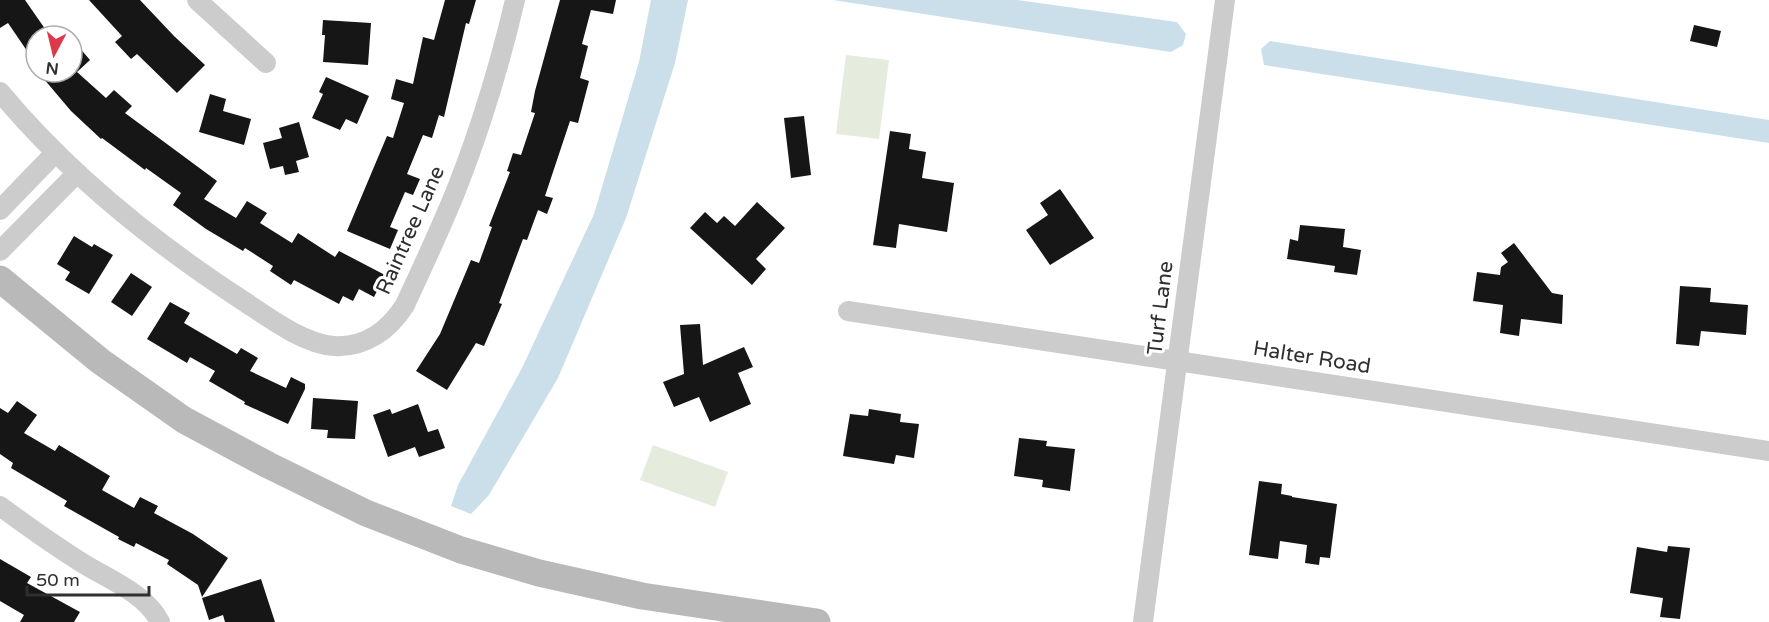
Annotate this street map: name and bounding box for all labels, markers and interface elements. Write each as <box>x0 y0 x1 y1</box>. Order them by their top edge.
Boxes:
north arrow <box>24 24 84 84</box>
text: N <box>45 57 60 79</box>
street label: Raintree Lane <box>371 162 450 298</box>
street label: Turf Lane <box>1142 260 1179 356</box>
street label: Halter Road <box>1251 336 1373 379</box>
scale bar <box>27 559 148 597</box>
text: 50 m <box>36 569 80 591</box>

